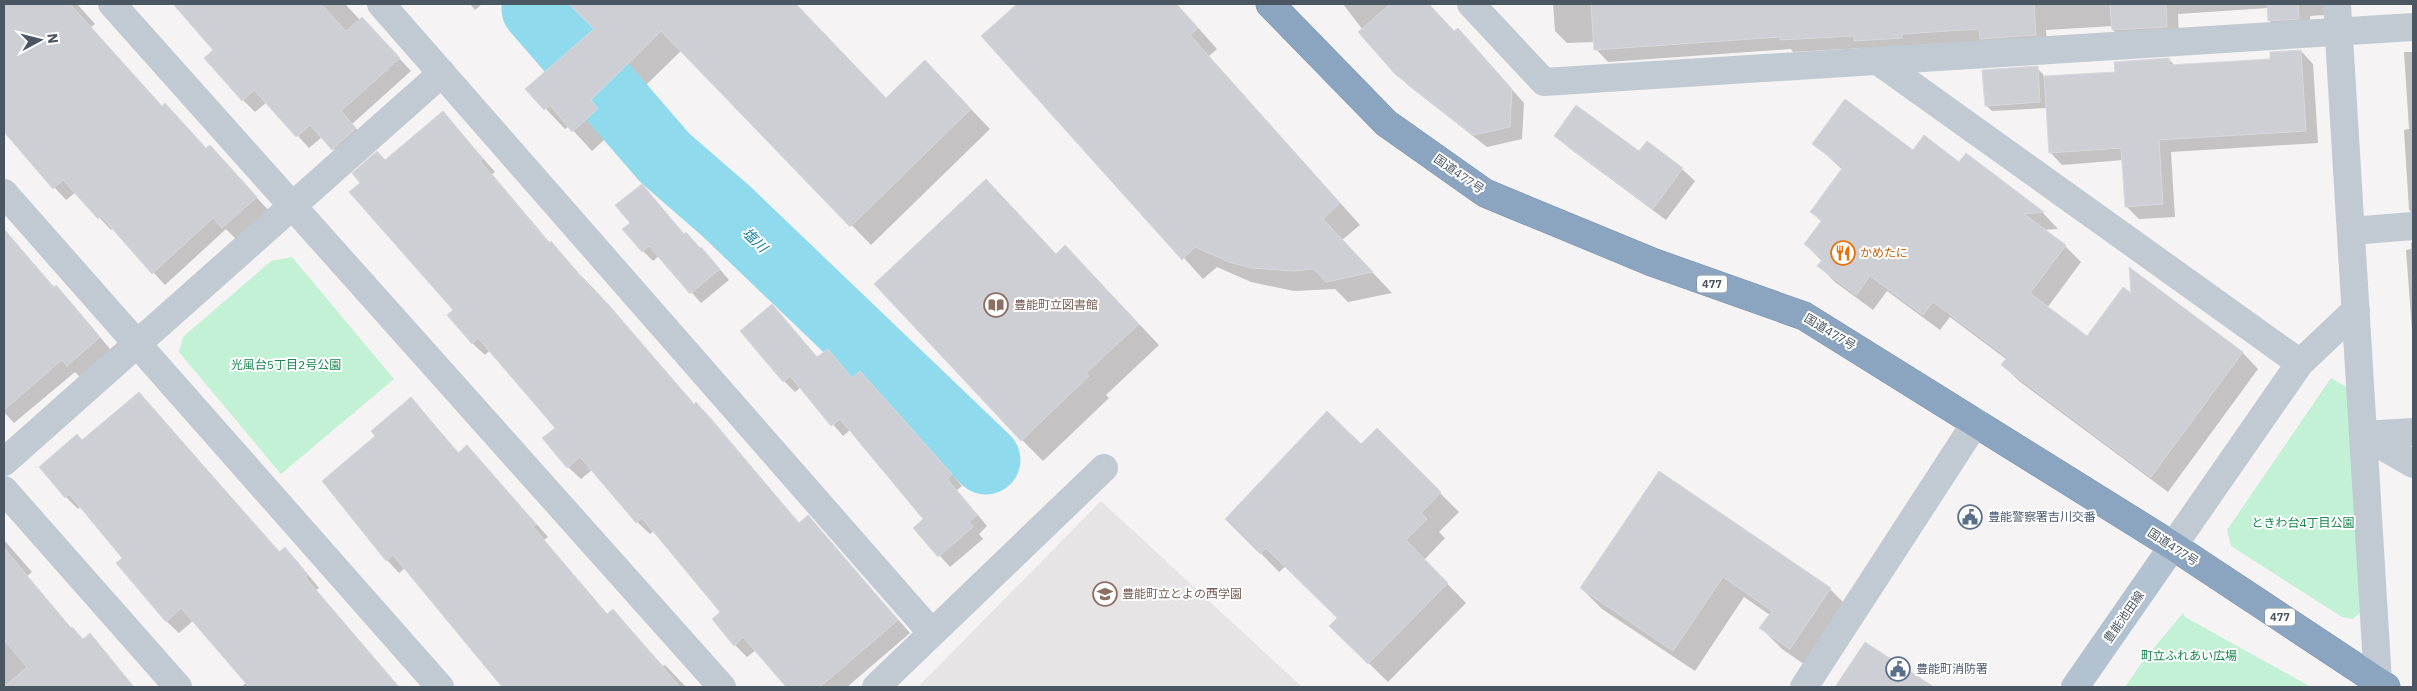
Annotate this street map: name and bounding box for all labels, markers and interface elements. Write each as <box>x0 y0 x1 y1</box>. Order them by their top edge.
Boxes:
north arrow <box>15 15 65 65</box>
text: N <box>43 32 62 45</box>
street label: 国道477号 <box>1431 151 1487 196</box>
water label: 塩川 <box>739 224 773 258</box>
restaurant icon: かめたに <box>1830 240 1856 266</box>
place label: かめたに <box>1860 245 1908 260</box>
road number: 477 <box>1697 276 1727 292</box>
library icon: 豊能町立図書館 <box>983 292 1009 318</box>
place label: 豊能町立図書館 <box>1014 297 1098 312</box>
street label: 国道477号 <box>1802 310 1859 353</box>
park label: 光風台5丁目2号公園 <box>231 357 341 372</box>
public building icon: 豊能警察署吉川交番 <box>1957 504 1983 530</box>
place label: 豊能警察署吉川交番 <box>1988 509 2096 524</box>
park label: ときわ台4丁目公園 <box>2251 515 2355 530</box>
street label: 国道477号 <box>2145 525 2202 569</box>
school or university icon: 豊能町立とよの西学園 <box>1092 581 1118 607</box>
place label: 豊能町立とよの西学園 <box>1122 586 1242 601</box>
street label: 豊能池田線 <box>2100 588 2147 646</box>
road number: 477 <box>2265 608 2295 626</box>
park label: 町立ふれあい広場 <box>2141 648 2237 663</box>
public building icon: 豊能町消防署 <box>1885 656 1911 682</box>
place label: 豊能町消防署 <box>1916 661 1988 676</box>

